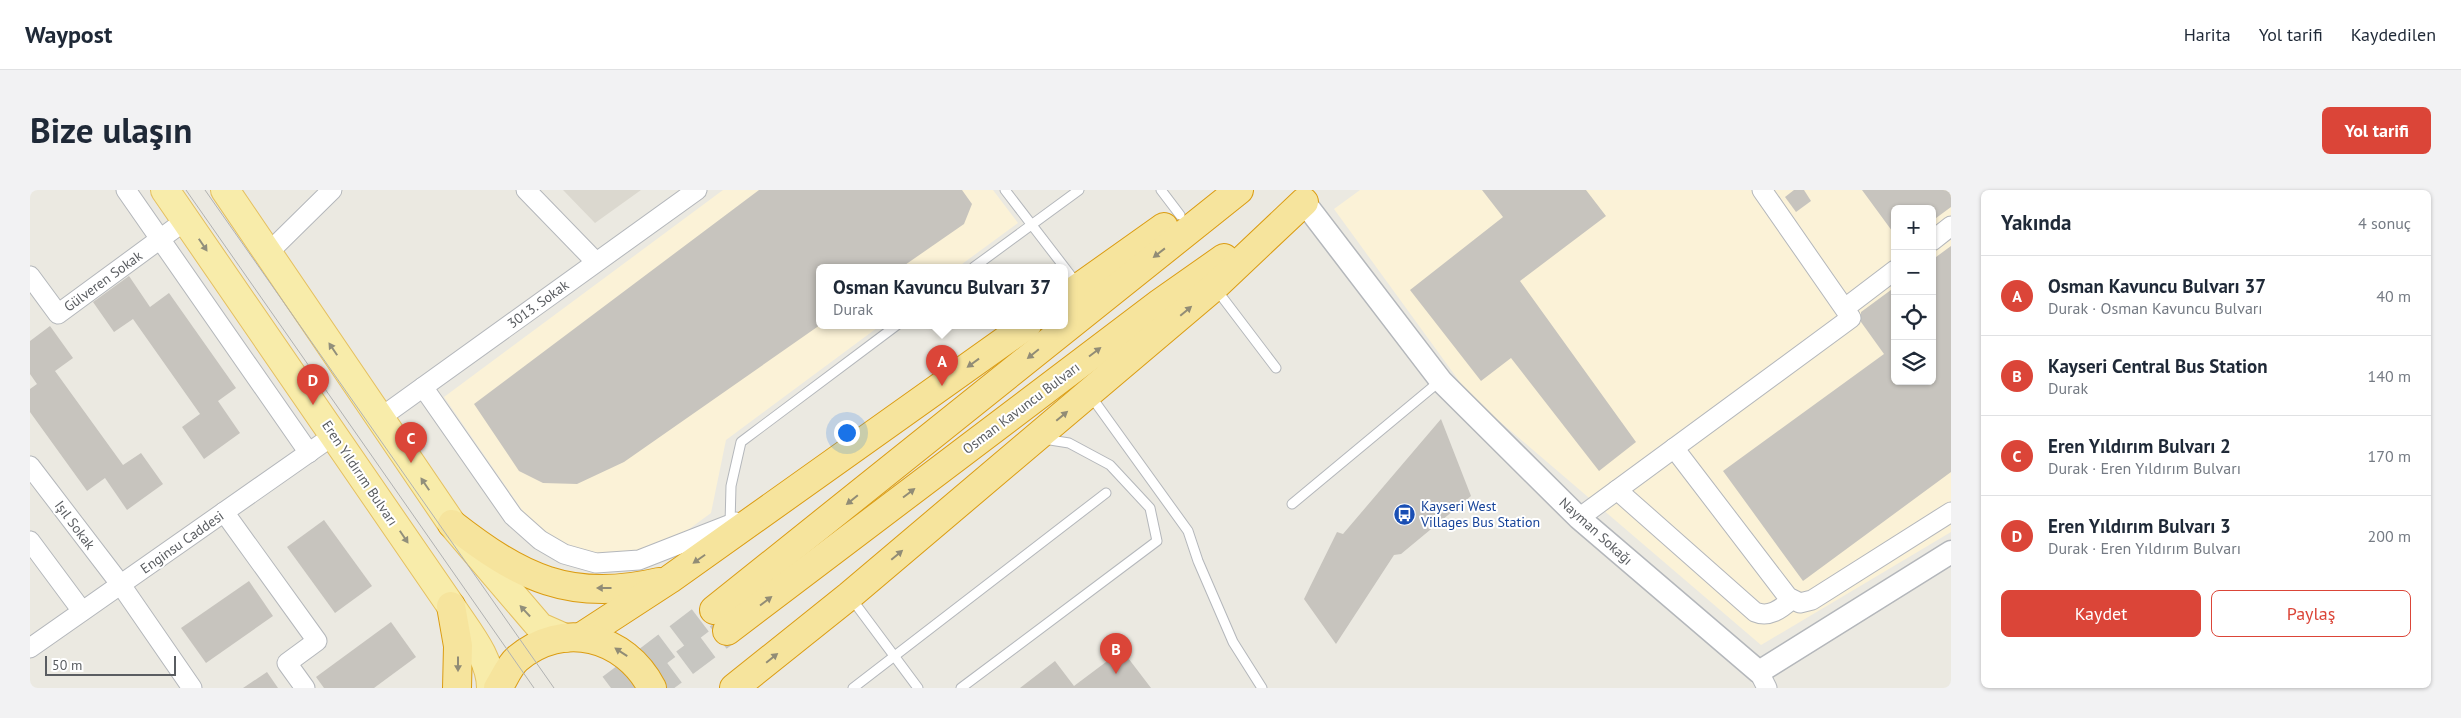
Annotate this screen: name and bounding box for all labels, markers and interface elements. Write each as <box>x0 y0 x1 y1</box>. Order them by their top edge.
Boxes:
text: Waypost <box>25 19 112 50</box>
text: Harita <box>2184 23 2231 46</box>
text: Yol tarifi <box>2259 23 2323 46</box>
text: Kaydedilen <box>2351 23 2436 46</box>
text: Bize ulaşın <box>30 107 192 153</box>
button: Yol tarifi <box>2322 107 2431 154</box>
map controls <box>1891 205 1936 385</box>
button: + <box>1891 205 1936 250</box>
text: Yakında <box>2001 209 2071 236</box>
text: 4 sonuç <box>2358 213 2411 233</box>
one-way arrow <box>198 238 208 251</box>
street label: Gülveren Sokak <box>60 246 146 315</box>
one-way arrow <box>1153 247 1166 258</box>
button: − <box>1891 250 1936 295</box>
popup <box>816 264 1068 329</box>
text: Osman Kavuncu Bulvarı 37 <box>2048 274 2266 298</box>
text: Osman Kavuncu Bulvarı 37 <box>833 275 1051 299</box>
street label: 3013. Sokak <box>504 276 572 332</box>
text: A <box>2012 286 2022 306</box>
text: 40 m <box>2376 286 2411 306</box>
button: locate <box>1891 295 1936 340</box>
text: Durak · Osman Kavuncu Bulvarı <box>2048 298 2263 318</box>
text: Durak <box>833 299 873 319</box>
one-way arrow <box>1180 306 1192 317</box>
button: layers <box>1891 340 1936 385</box>
one-way arrow <box>328 343 338 356</box>
pin: A <box>926 345 958 386</box>
one-way arrow <box>1088 347 1101 358</box>
one-way arrow <box>1027 349 1040 360</box>
text: Kayseri Central Bus Station <box>2048 354 2268 378</box>
street label: Osman Kavuncu Bulvarı <box>959 358 1083 458</box>
one-way arrow <box>967 358 980 368</box>
pin: D <box>297 364 329 405</box>
text: B <box>2012 366 2022 386</box>
text: 140 m <box>2368 366 2411 386</box>
text: Durak <box>2048 378 2088 398</box>
one-way arrow <box>1055 410 1068 421</box>
street label: Eren Yıldırım Bulvarı <box>318 417 402 529</box>
your location <box>834 420 860 446</box>
pin: C <box>395 422 427 463</box>
text: Eren Yıldırım Bulvarı 2 <box>2048 434 2231 458</box>
text: C <box>2013 446 2021 466</box>
text: 170 m <box>2368 446 2411 466</box>
text: Durak · Eren Yıldırım Bulvarı <box>2048 458 2241 478</box>
one-way arrow <box>420 477 430 491</box>
one-way arrow <box>902 487 915 498</box>
street label: Nayman Sokağı <box>1556 493 1636 569</box>
one-way arrow <box>845 494 858 505</box>
street label: Işıl Sokak <box>51 497 99 553</box>
place label: Kayseri West Villages Bus Station <box>1420 497 1540 531</box>
bus stop icon: Kayseri West Villages Bus Station <box>1393 502 1417 526</box>
street label: Enginsu Caddesi <box>137 507 227 577</box>
text: Eren Yıldırım Bulvarı 3 <box>2048 514 2231 538</box>
text: D <box>2012 526 2022 546</box>
text: 200 m <box>2368 526 2411 546</box>
one-way arrow <box>399 530 409 544</box>
text: Durak · Eren Yıldırım Bulvarı <box>2048 538 2241 558</box>
one-way arrow <box>891 549 904 560</box>
one-way arrow <box>692 554 705 564</box>
one-way arrow <box>596 585 612 593</box>
button: Kaydet <box>2001 590 2201 637</box>
button: Paylaş <box>2211 590 2411 637</box>
one-way arrow <box>759 596 773 606</box>
one-way arrow <box>519 606 531 618</box>
pin: B <box>1100 633 1132 674</box>
one-way arrow <box>614 647 627 657</box>
one-way arrow <box>765 652 778 663</box>
scale bar <box>45 653 176 676</box>
text: 50 m <box>52 656 82 674</box>
one-way arrow <box>454 657 462 673</box>

